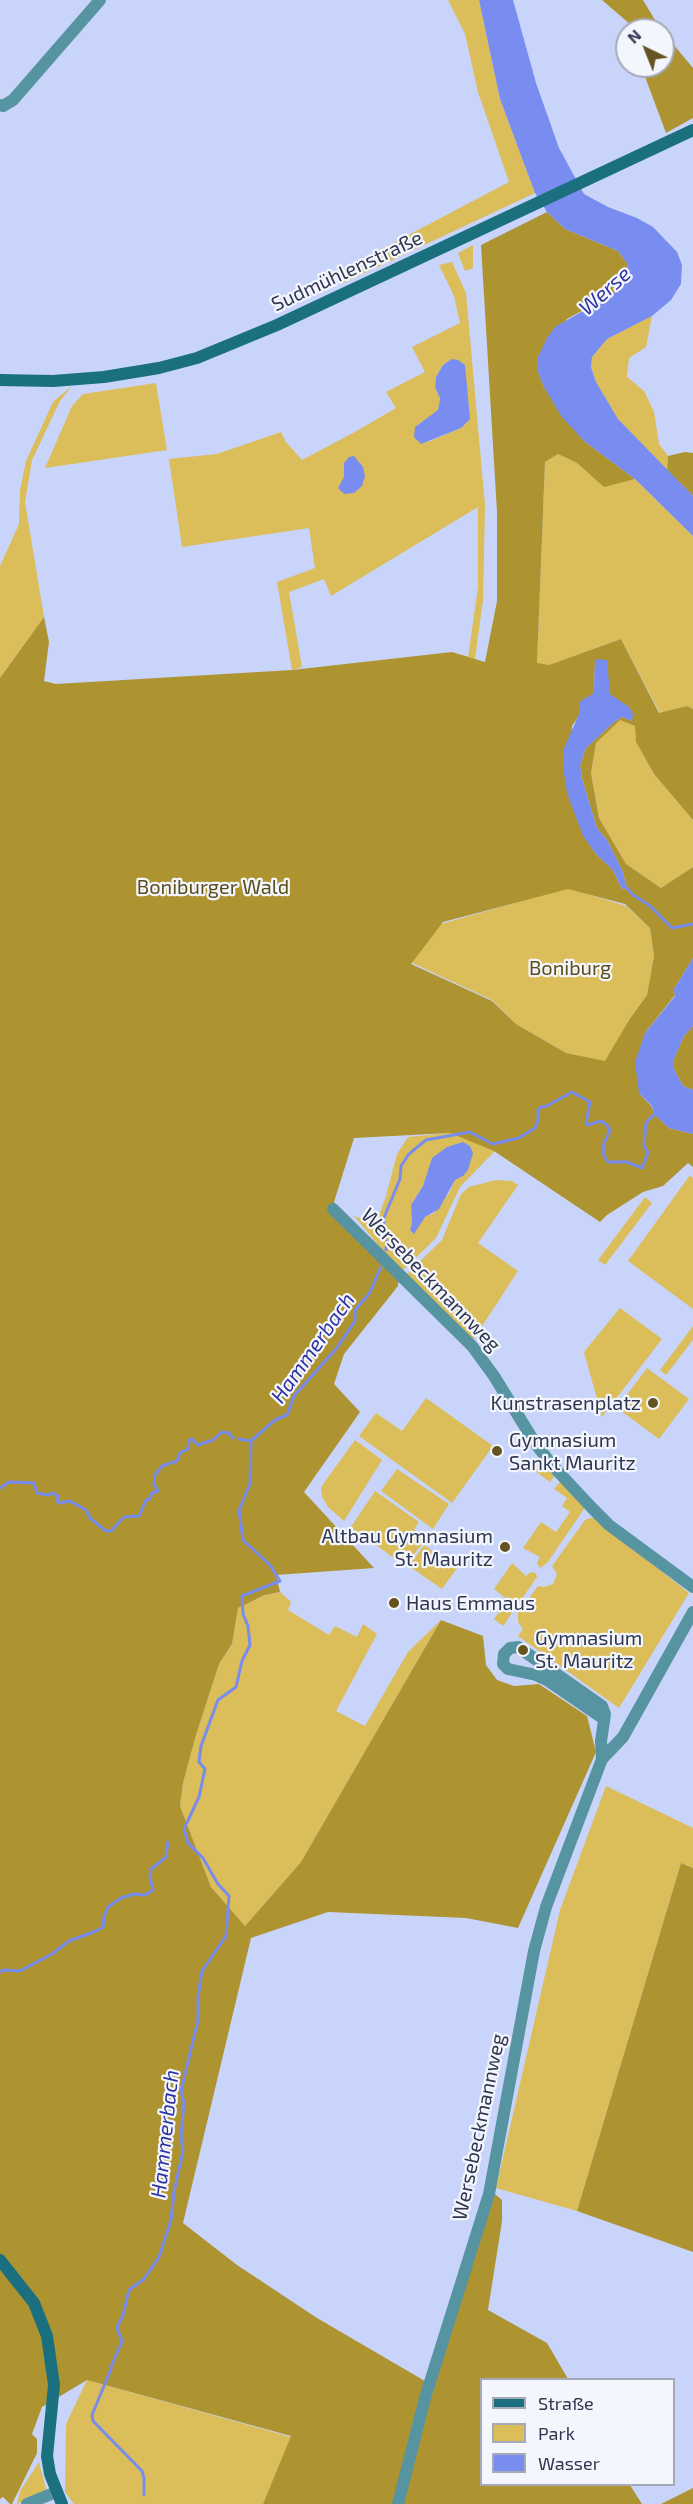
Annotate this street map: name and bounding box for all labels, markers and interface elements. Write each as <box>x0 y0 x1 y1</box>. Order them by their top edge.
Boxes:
north arrow <box>615 18 675 78</box>
text: N <box>623 25 644 47</box>
street label: Sudmühlenstraße <box>268 225 426 317</box>
water label: Werse <box>574 261 636 321</box>
park label: Boniburger Wald <box>137 875 289 899</box>
park label: Boniburg <box>529 956 611 980</box>
street label: Wersebeckmannweg <box>356 1203 506 1357</box>
water label: Hammerbach <box>266 1288 360 1408</box>
place label: Kunstrasenplatz <box>491 1391 641 1415</box>
marker: Kunstrasenplatz <box>646 1396 660 1410</box>
place label: Gymnasium Sankt Mauritz <box>509 1428 636 1475</box>
marker: Gymnasium Sankt Mauritz <box>490 1444 504 1458</box>
place label: Altbau Gymnasium St. Mauritz <box>322 1524 493 1571</box>
marker: Altbau Gymnasium St. Mauritz <box>498 1540 512 1554</box>
place label: Haus Emmaus <box>406 1591 535 1615</box>
marker: Haus Emmaus <box>387 1596 401 1610</box>
place label: Gymnasium St. Mauritz <box>535 1626 642 1673</box>
marker: Gymnasium St. Mauritz <box>516 1643 530 1657</box>
street label: Wersebeckmannweg <box>447 2031 511 2223</box>
water label: Hammerbach <box>146 2069 184 2199</box>
legend <box>480 2378 675 2486</box>
text: Straße <box>538 2392 594 2414</box>
text: Park <box>538 2422 575 2444</box>
text: Wasser <box>538 2452 600 2474</box>

